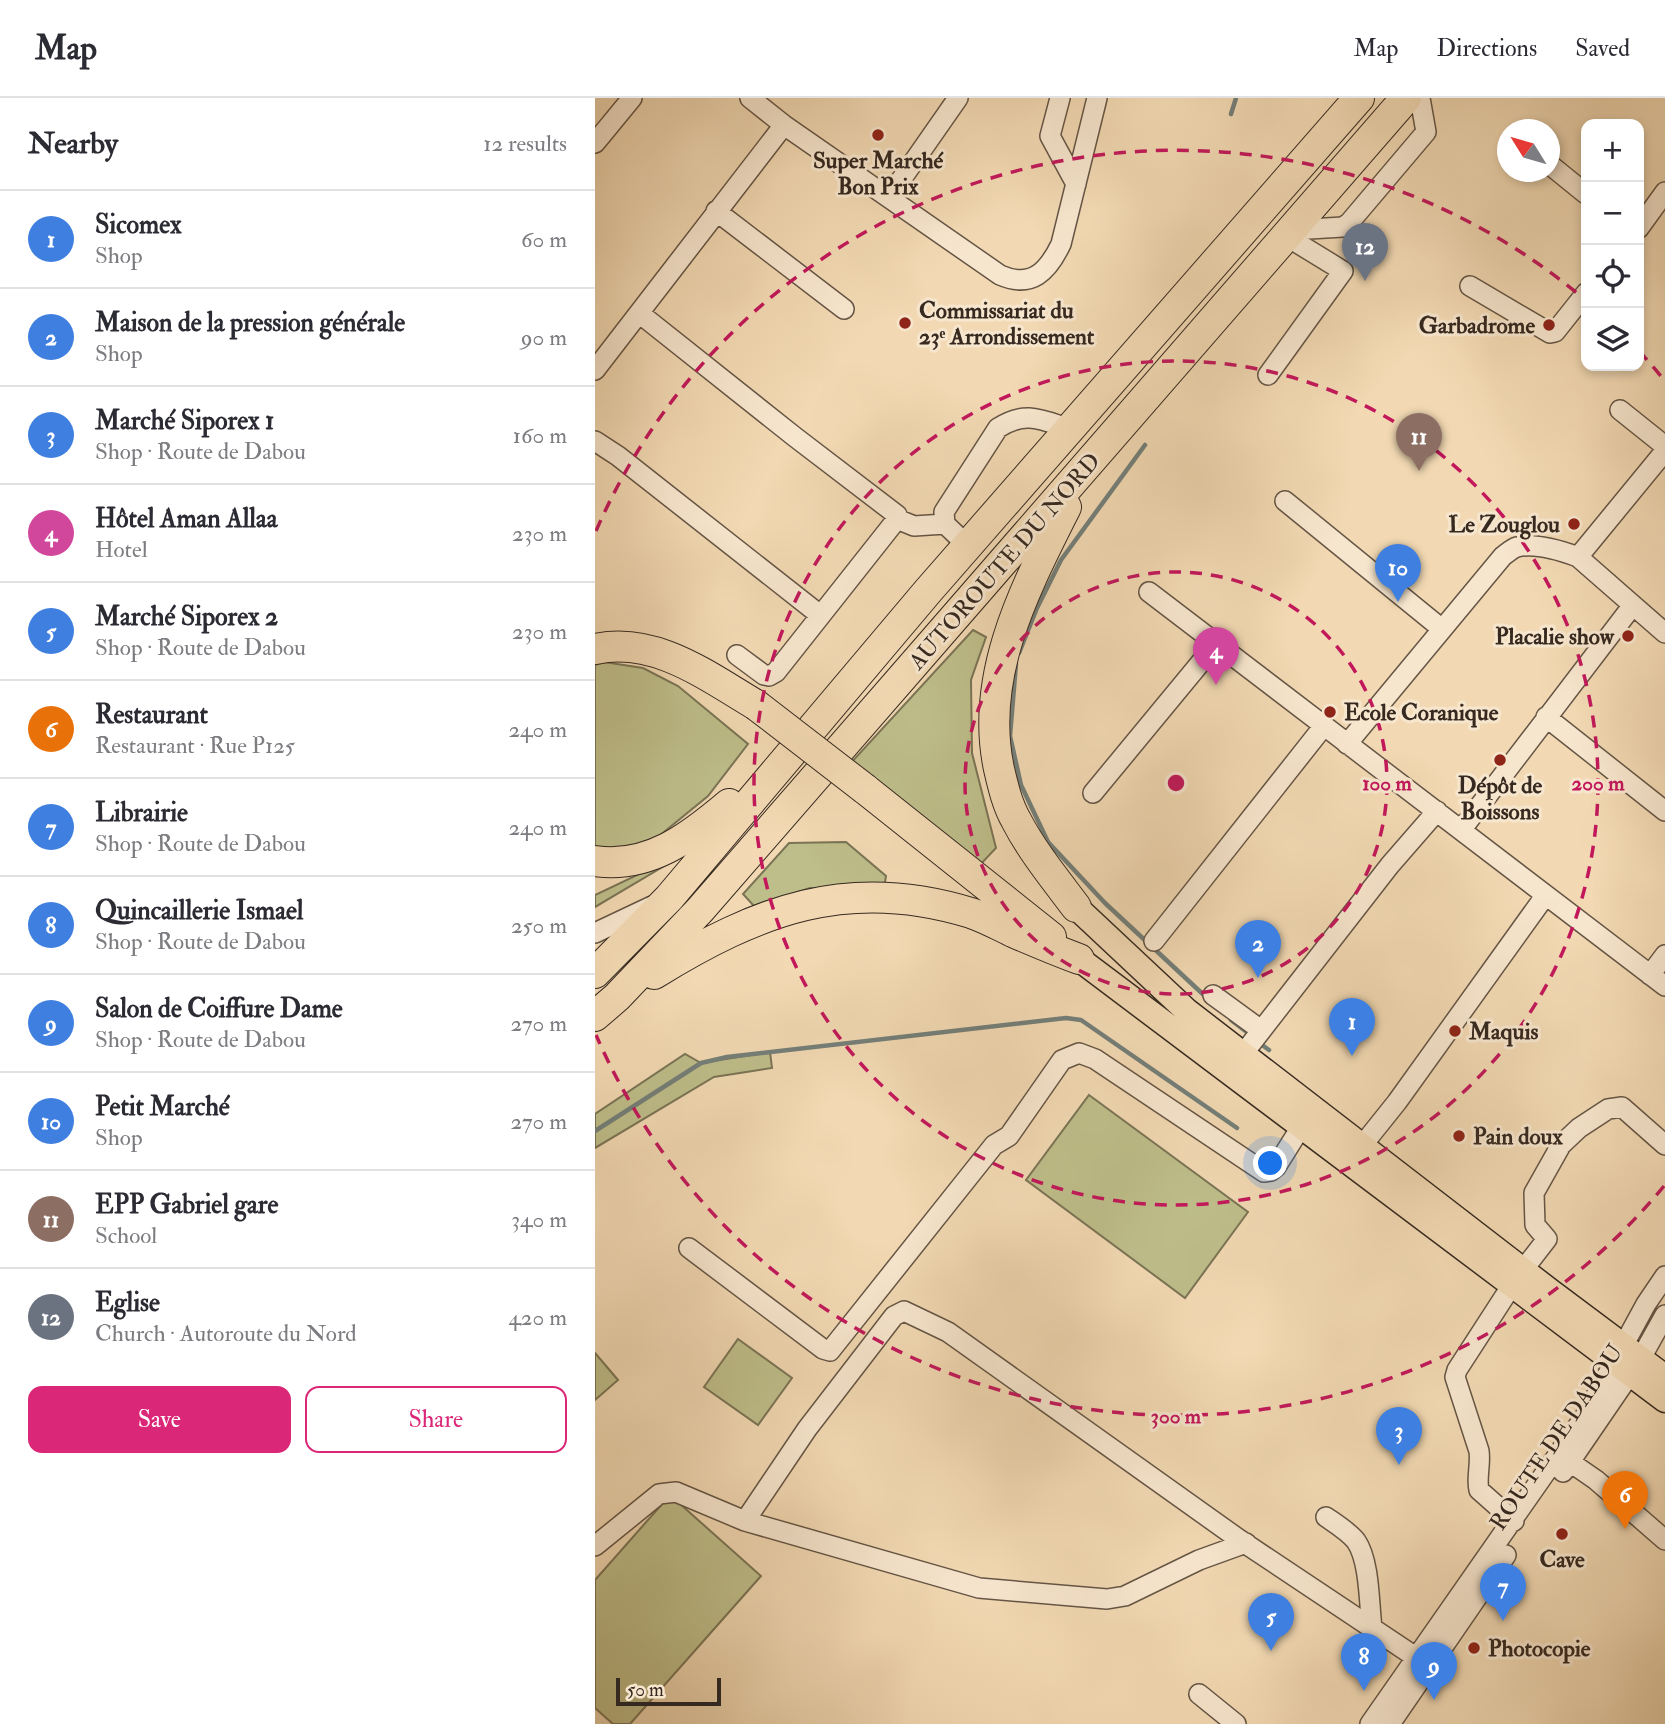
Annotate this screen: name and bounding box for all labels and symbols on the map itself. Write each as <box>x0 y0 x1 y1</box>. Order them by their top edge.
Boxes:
north arrow <box>1497 119 1560 182</box>
marker: Super Marché Bon Prix <box>870 127 886 143</box>
place label: Super Marché Bon Prix <box>813 146 945 201</box>
pin: 12 <box>1342 223 1388 281</box>
place label: Commissariat du 23ᵉ Arrondissement <box>919 296 1095 351</box>
place label: Garbadrome <box>1419 311 1535 340</box>
marker: Commissariat du 23ᵉ Arrondissement <box>897 315 913 331</box>
marker: Garbadrome <box>1541 317 1557 333</box>
pin: 11 <box>1396 413 1442 471</box>
street label: AUTOROUTE DU NORD <box>902 447 1106 676</box>
place label: Le Zouglou <box>1449 510 1560 540</box>
marker: Le Zouglou <box>1566 516 1582 532</box>
pin: 10 <box>1375 544 1421 602</box>
place label: Placalie show <box>1495 622 1615 651</box>
pin: 4 <box>1193 627 1239 685</box>
marker: Placalie show <box>1620 628 1636 644</box>
place label: Ecole Coranique <box>1344 698 1499 728</box>
marker: Ecole Coranique <box>1322 704 1338 720</box>
marker: Dépôt de Boissons <box>1492 752 1508 768</box>
text: 100 m <box>1362 770 1413 797</box>
text: 200 m <box>1572 770 1625 797</box>
centre of rings <box>1164 771 1188 795</box>
place label: Dépôt de Boissons <box>1458 771 1543 826</box>
pin: 2 <box>1235 920 1281 978</box>
pin: 1 <box>1329 998 1375 1056</box>
place label: Maquis <box>1468 1017 1539 1047</box>
marker: Maquis <box>1447 1023 1463 1039</box>
place label: Pain doux <box>1473 1122 1563 1151</box>
marker: Pain doux <box>1451 1128 1467 1144</box>
your location <box>1253 1146 1287 1180</box>
street label: ROUTE DE DABOU <box>1483 1339 1629 1536</box>
text: 300 m <box>1151 1403 1202 1430</box>
pin: 3 <box>1376 1407 1422 1465</box>
pin: 6 <box>1602 1471 1648 1529</box>
marker: Cave <box>1554 1526 1570 1542</box>
place label: Cave <box>1539 1545 1585 1574</box>
pin: 7 <box>1480 1563 1526 1621</box>
pin: 5 <box>1248 1593 1294 1651</box>
pin: 8 <box>1341 1633 1387 1691</box>
place label: Photocopie <box>1488 1634 1591 1664</box>
marker: Photocopie <box>1466 1640 1482 1656</box>
pin: 9 <box>1411 1642 1457 1700</box>
scale bar <box>616 1675 721 1707</box>

